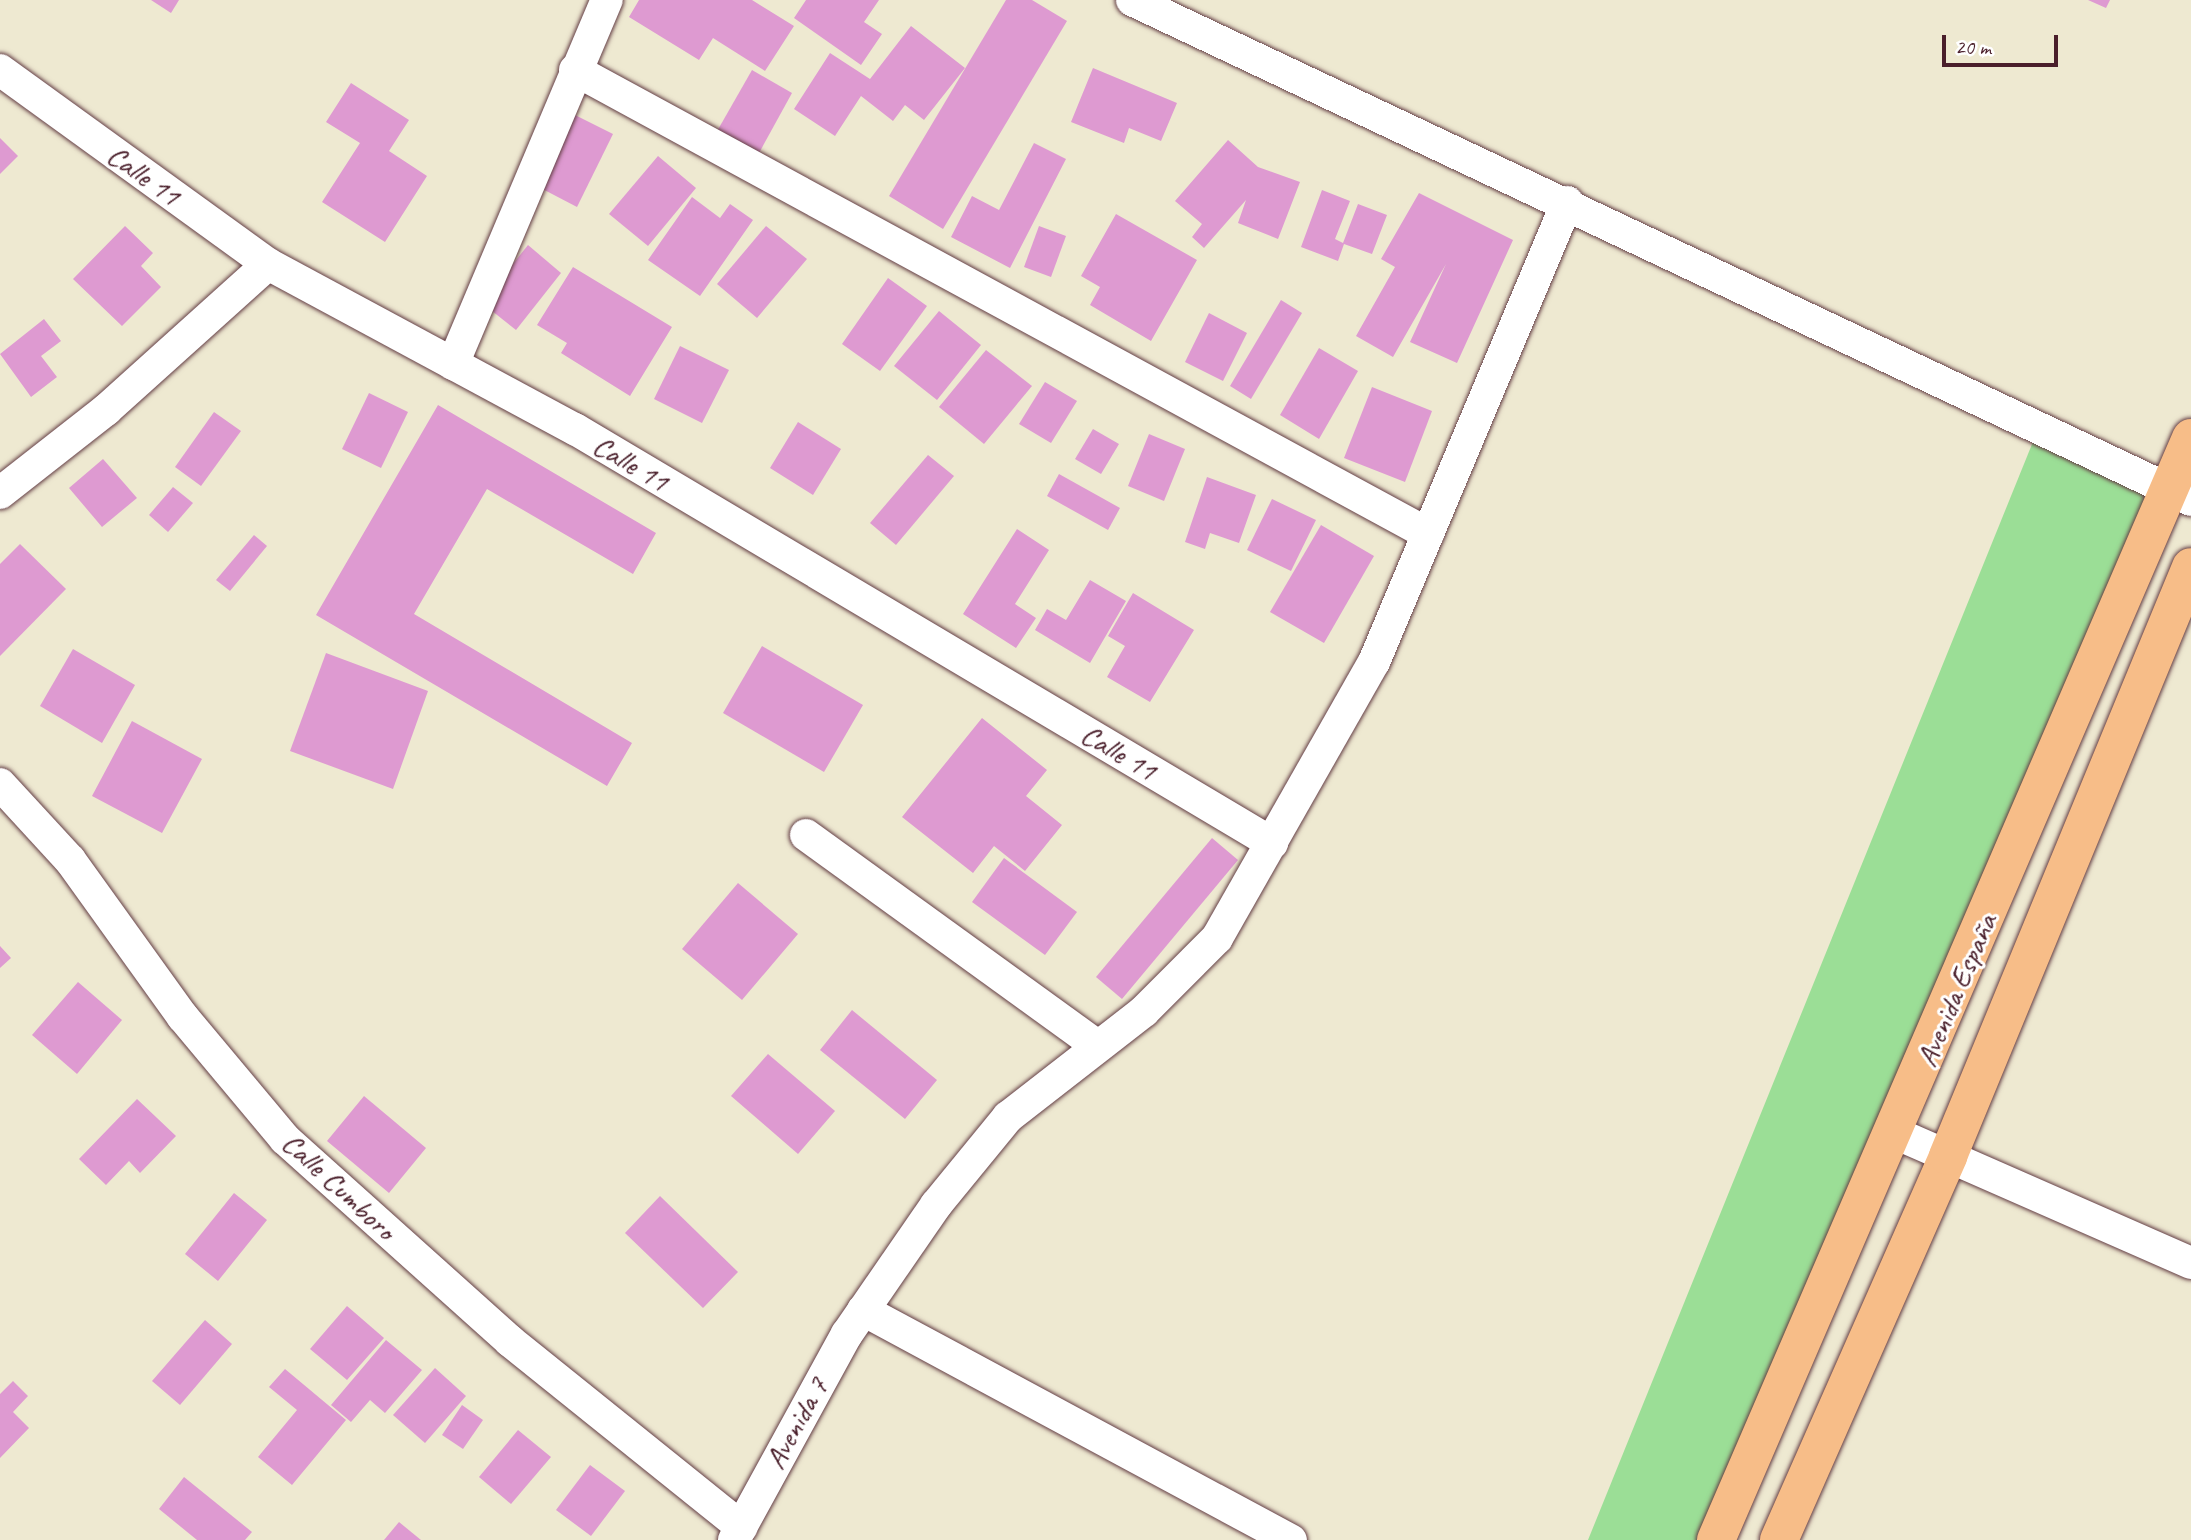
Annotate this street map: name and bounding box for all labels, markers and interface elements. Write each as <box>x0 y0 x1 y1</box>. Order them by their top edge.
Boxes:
scale bar <box>1946 21 2062 65</box>
text: 20 m <box>1955 34 1991 60</box>
street label: Calle 11 <box>100 137 188 213</box>
street label: Calle 11 <box>587 427 675 499</box>
street label: Calle 11 <box>1075 716 1163 788</box>
street label: Avenida España <box>1908 908 2004 1072</box>
street label: Calle Cumboro <box>275 1125 403 1247</box>
street label: Avenida 7 <box>756 1371 836 1475</box>

